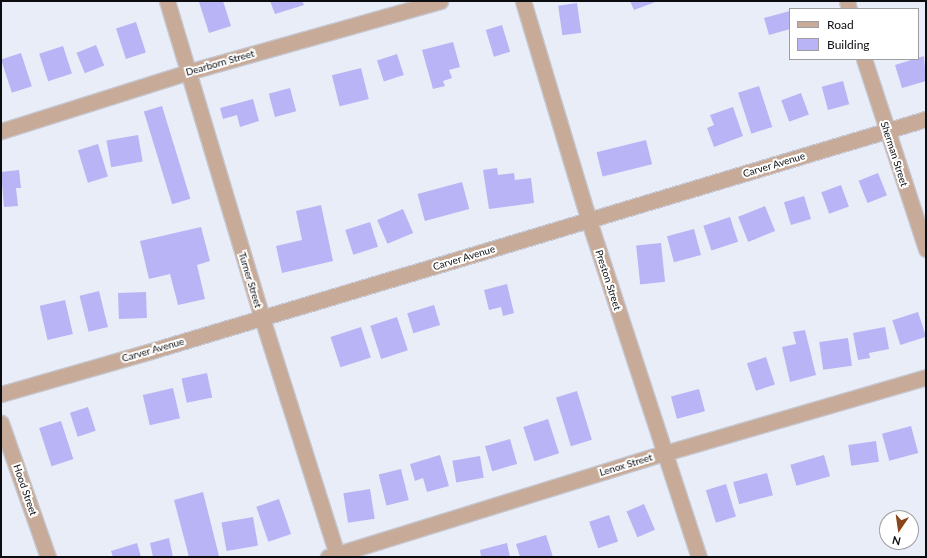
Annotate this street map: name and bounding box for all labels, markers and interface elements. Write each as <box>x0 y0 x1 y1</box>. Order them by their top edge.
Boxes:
legend <box>789 8 919 60</box>
text: Road <box>827 17 854 32</box>
text: Building <box>827 37 870 52</box>
street label: Dearborn Street <box>184 47 256 79</box>
street label: Sherman Street <box>878 120 910 188</box>
street label: Carver Avenue <box>741 150 807 180</box>
street label: Carver Avenue <box>431 243 497 273</box>
street label: Preston Street <box>593 248 623 312</box>
street label: Turner Street <box>236 251 264 309</box>
street label: Carver Avenue <box>120 335 186 365</box>
street label: Lenox Street <box>598 451 654 479</box>
street label: Hood Street <box>11 463 39 517</box>
north arrow <box>879 510 919 550</box>
text: N <box>891 534 902 548</box>

